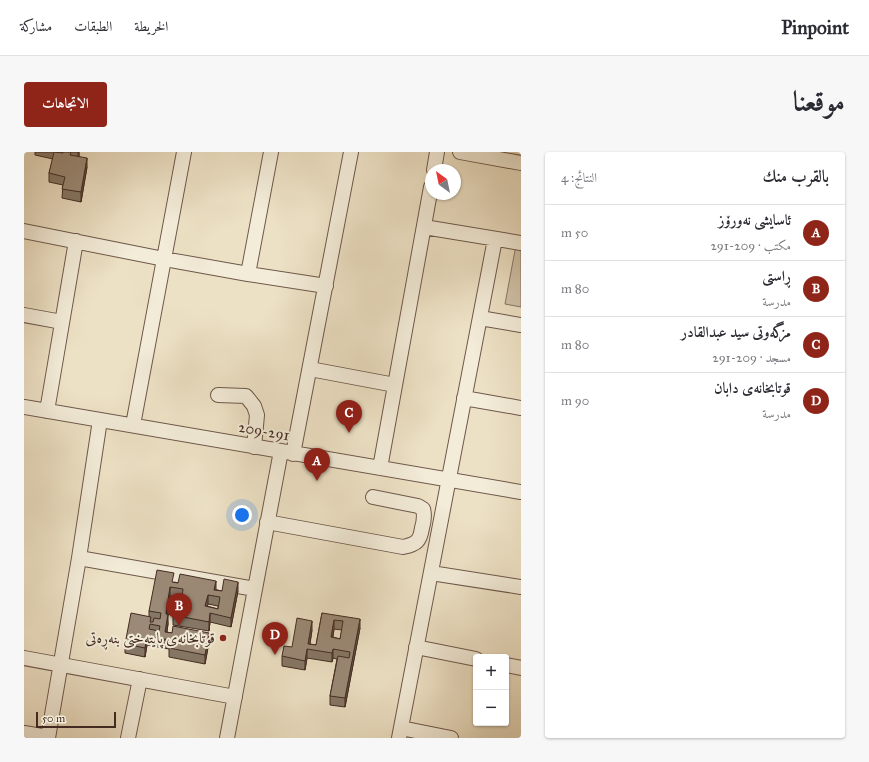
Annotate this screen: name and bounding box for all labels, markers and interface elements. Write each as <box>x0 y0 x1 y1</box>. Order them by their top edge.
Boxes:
text: Pinpoint <box>781 16 849 39</box>
text: مشاركة <box>20 18 52 35</box>
text: الطبقات <box>74 18 112 35</box>
text: الخريطة <box>134 18 168 35</box>
button: الاتجاهات <box>24 82 107 127</box>
text: موقعنا <box>793 84 845 119</box>
north arrow <box>425 164 461 200</box>
text: بالقرب منك <box>763 166 829 187</box>
text: النتائج: 4 <box>561 170 597 186</box>
text: ئاسایشی نەورۆز <box>718 211 791 229</box>
text: 50 m <box>561 225 588 241</box>
text: A <box>812 225 820 241</box>
text: مكتب · 209-291 <box>710 238 791 254</box>
text: ڕاستی <box>762 267 791 285</box>
text: 80 m <box>561 281 589 297</box>
text: B <box>812 281 820 297</box>
text: مدرسة <box>762 294 791 310</box>
text: مزگەوتی سید عبدالقادر <box>681 323 791 341</box>
text: 80 m <box>561 337 589 353</box>
text: C <box>812 337 820 353</box>
text: مسجد · 209-291 <box>712 350 791 366</box>
text: قوتابخانەی دابان <box>714 379 791 397</box>
text: 90 m <box>561 393 589 409</box>
text: D <box>811 393 821 409</box>
pin: C <box>336 400 362 433</box>
text: مدرسة <box>762 406 791 422</box>
street label: 209-291 <box>237 418 291 444</box>
pin: A <box>304 448 330 481</box>
your location <box>232 505 252 525</box>
pin: B <box>166 593 192 626</box>
pin: D <box>262 622 288 655</box>
place label: قوتابخانەی پایتەختی بنەڕەتی <box>85 629 215 650</box>
marker: قوتابخانەی پایتەختی بنەڕەتی <box>218 633 228 643</box>
map controls <box>473 654 509 726</box>
button: + <box>473 654 509 690</box>
button: − <box>473 690 509 726</box>
scale bar <box>36 710 116 729</box>
text: 50 m <box>42 712 65 725</box>

